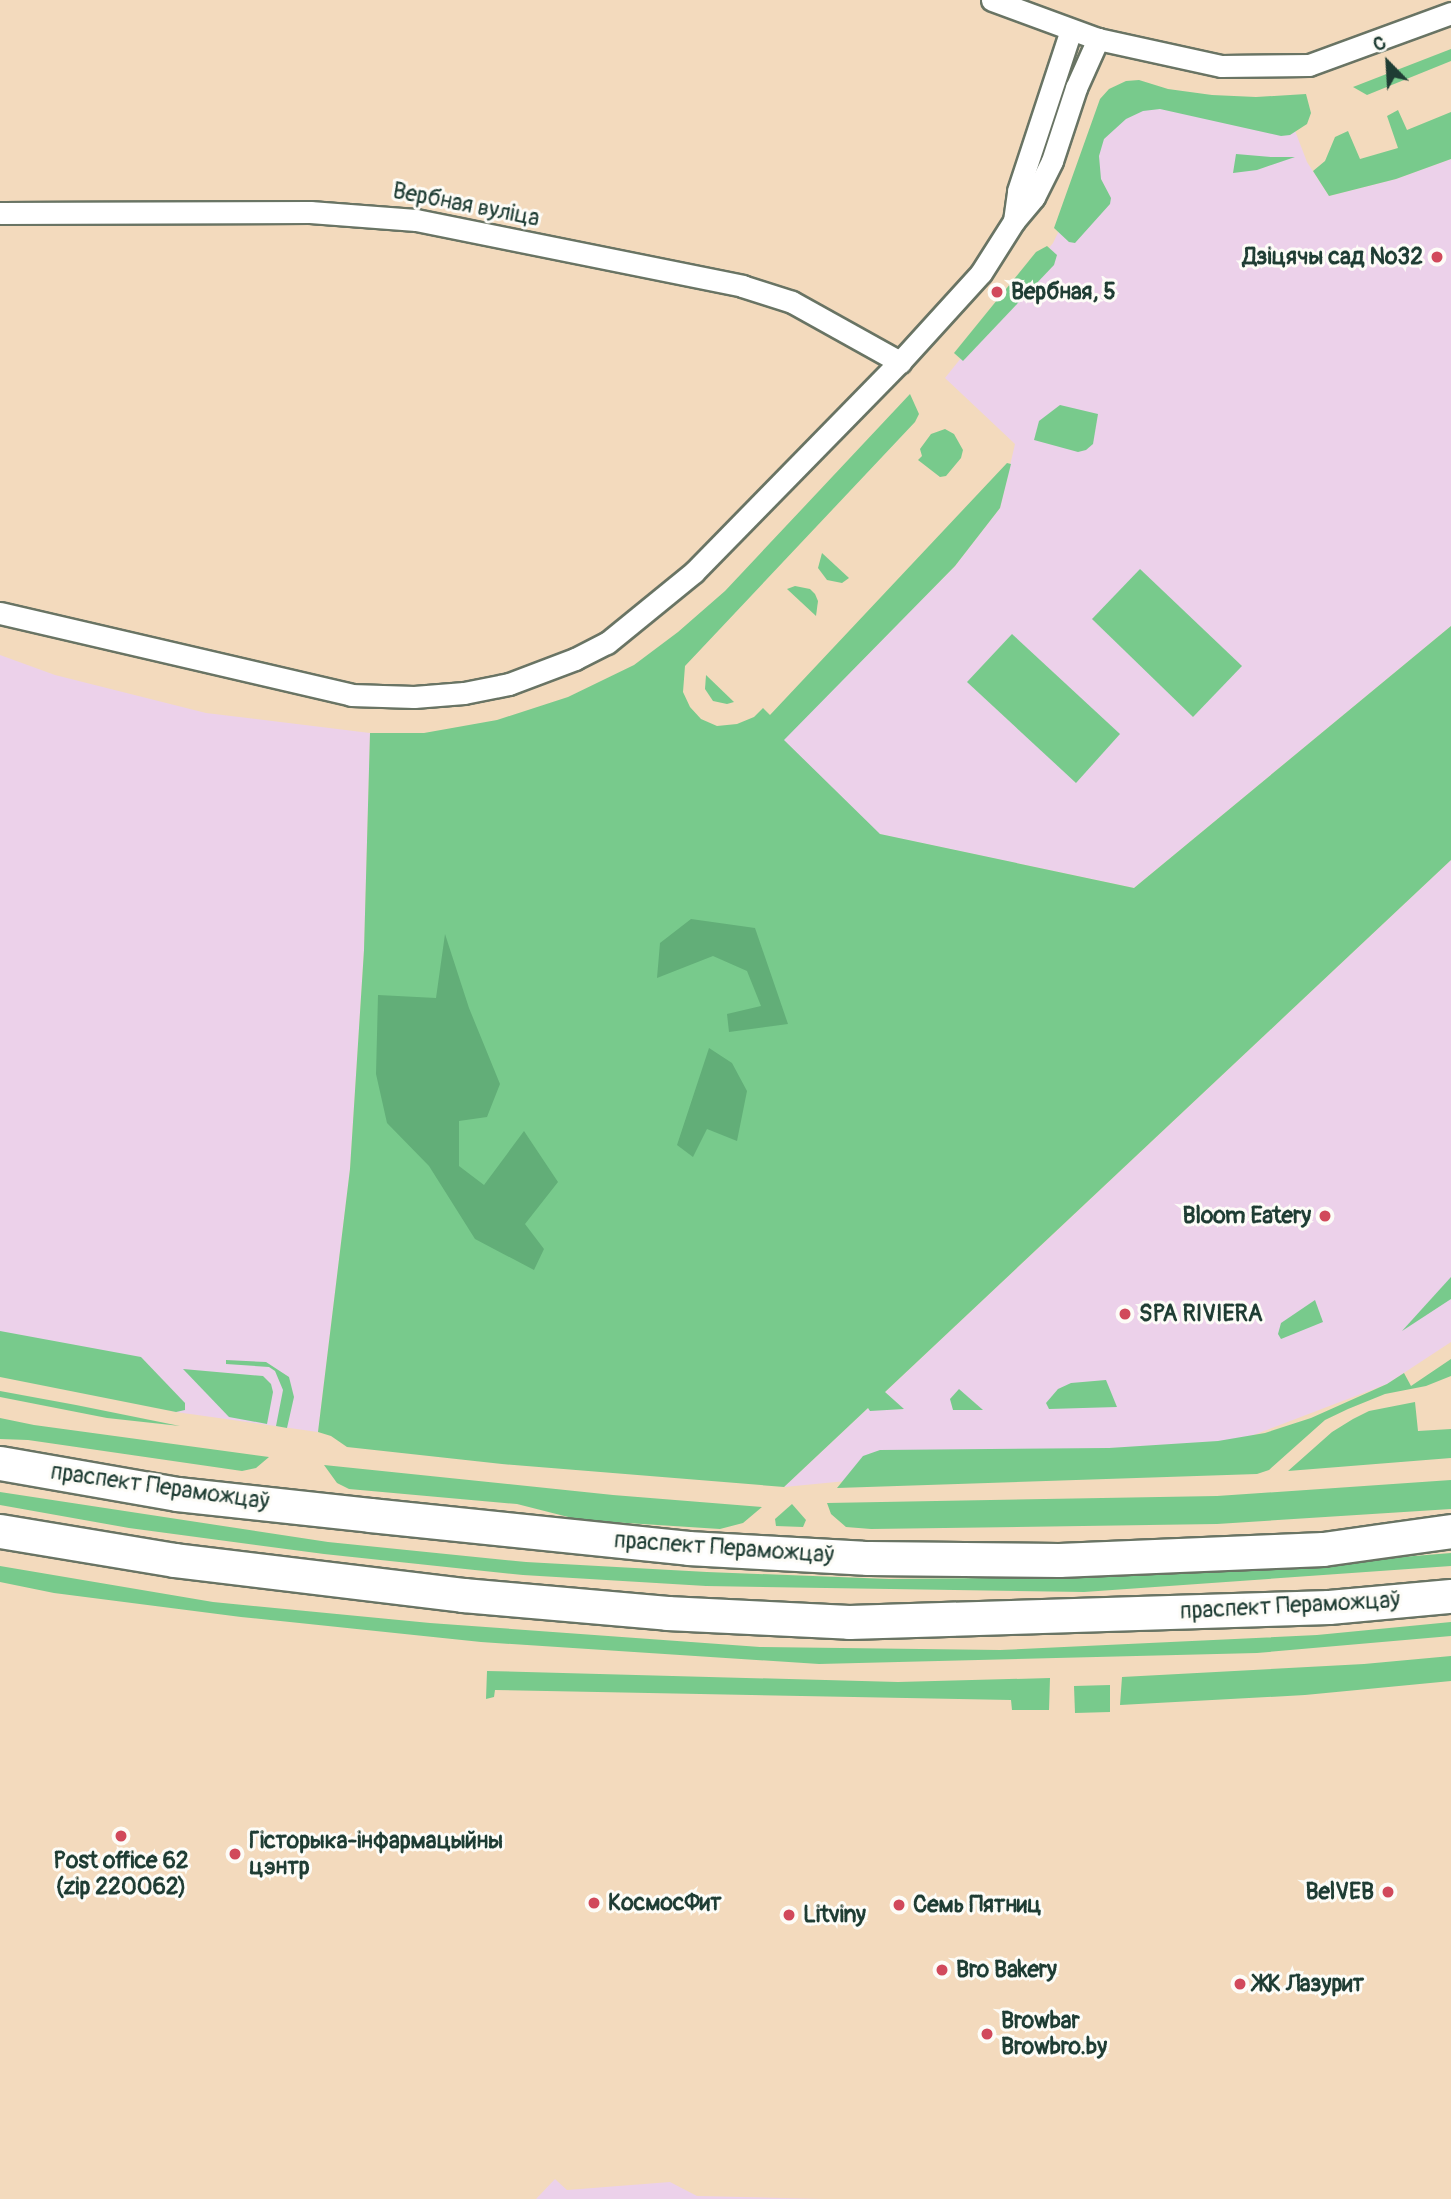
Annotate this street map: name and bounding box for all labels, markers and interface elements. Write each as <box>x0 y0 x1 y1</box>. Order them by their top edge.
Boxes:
north arrow <box>1353 28 1423 98</box>
text: С <box>1369 30 1390 57</box>
street label: Вербная вуліца <box>390 177 542 233</box>
place label: Дзіцячы сад №32 <box>1243 243 1423 271</box>
marker: Дзіцячы сад №32 <box>1429 249 1445 265</box>
place label: Вербная, 5 <box>1011 278 1116 306</box>
marker: Вербная, 5 <box>989 284 1005 300</box>
place label: Bloom Eatery <box>1182 1202 1311 1230</box>
marker: Bloom Eatery <box>1317 1208 1333 1224</box>
place label: SPA RIVIERA <box>1139 1300 1263 1328</box>
marker: SPA RIVIERA <box>1117 1306 1133 1322</box>
street label: праспект Пераможцаў <box>49 1458 271 1516</box>
street label: праспект Пераможцаў <box>613 1527 835 1569</box>
street label: праспект Пераможцаў <box>1179 1586 1401 1626</box>
place label: Гісторыка-інфармацыйны цэнтр <box>249 1827 503 1881</box>
marker: Post office 62 (zip 220062) <box>113 1828 129 1844</box>
marker: Гісторыка-інфармацыйны цэнтр <box>227 1846 243 1862</box>
place label: Post office 62 (zip 220062) <box>53 1847 189 1901</box>
place label: BelVEB <box>1305 1878 1374 1906</box>
marker: BelVEB <box>1380 1884 1396 1900</box>
place label: КосмосФит <box>608 1889 722 1917</box>
place label: Семь Пятниц <box>913 1891 1042 1919</box>
marker: КосмосФит <box>586 1895 602 1911</box>
marker: Семь Пятниц <box>891 1897 907 1913</box>
place label: Litviny <box>803 1901 866 1929</box>
marker: Litviny <box>781 1907 797 1923</box>
place label: Bro Bakery <box>956 1956 1057 1984</box>
marker: Bro Bakery <box>934 1962 950 1978</box>
place label: ЖК Лазурит <box>1254 1970 1364 1998</box>
marker: ЖК Лазурит <box>1232 1976 1248 1992</box>
place label: Browbar Browbro.by <box>1001 2007 1107 2061</box>
marker: Browbar Browbro.by <box>979 2026 995 2042</box>

